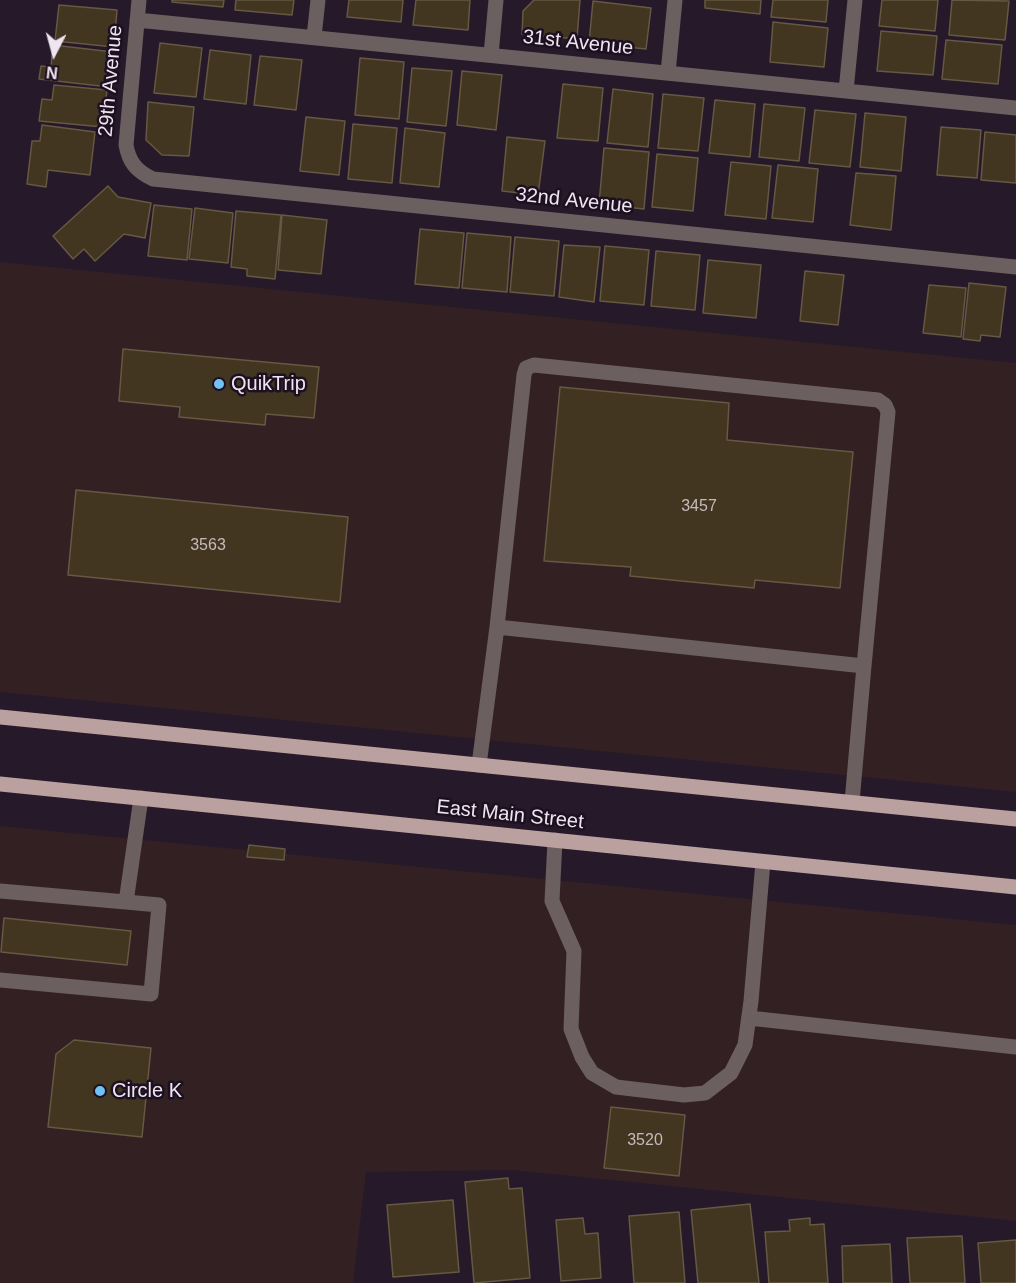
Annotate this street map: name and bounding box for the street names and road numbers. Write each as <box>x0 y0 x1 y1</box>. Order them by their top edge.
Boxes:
street label: 29th Avenue <box>94 24 128 138</box>
street label: 31st Avenue <box>522 25 634 61</box>
street label: 32nd Avenue <box>514 183 634 219</box>
street label: East Main Street <box>435 795 585 835</box>

